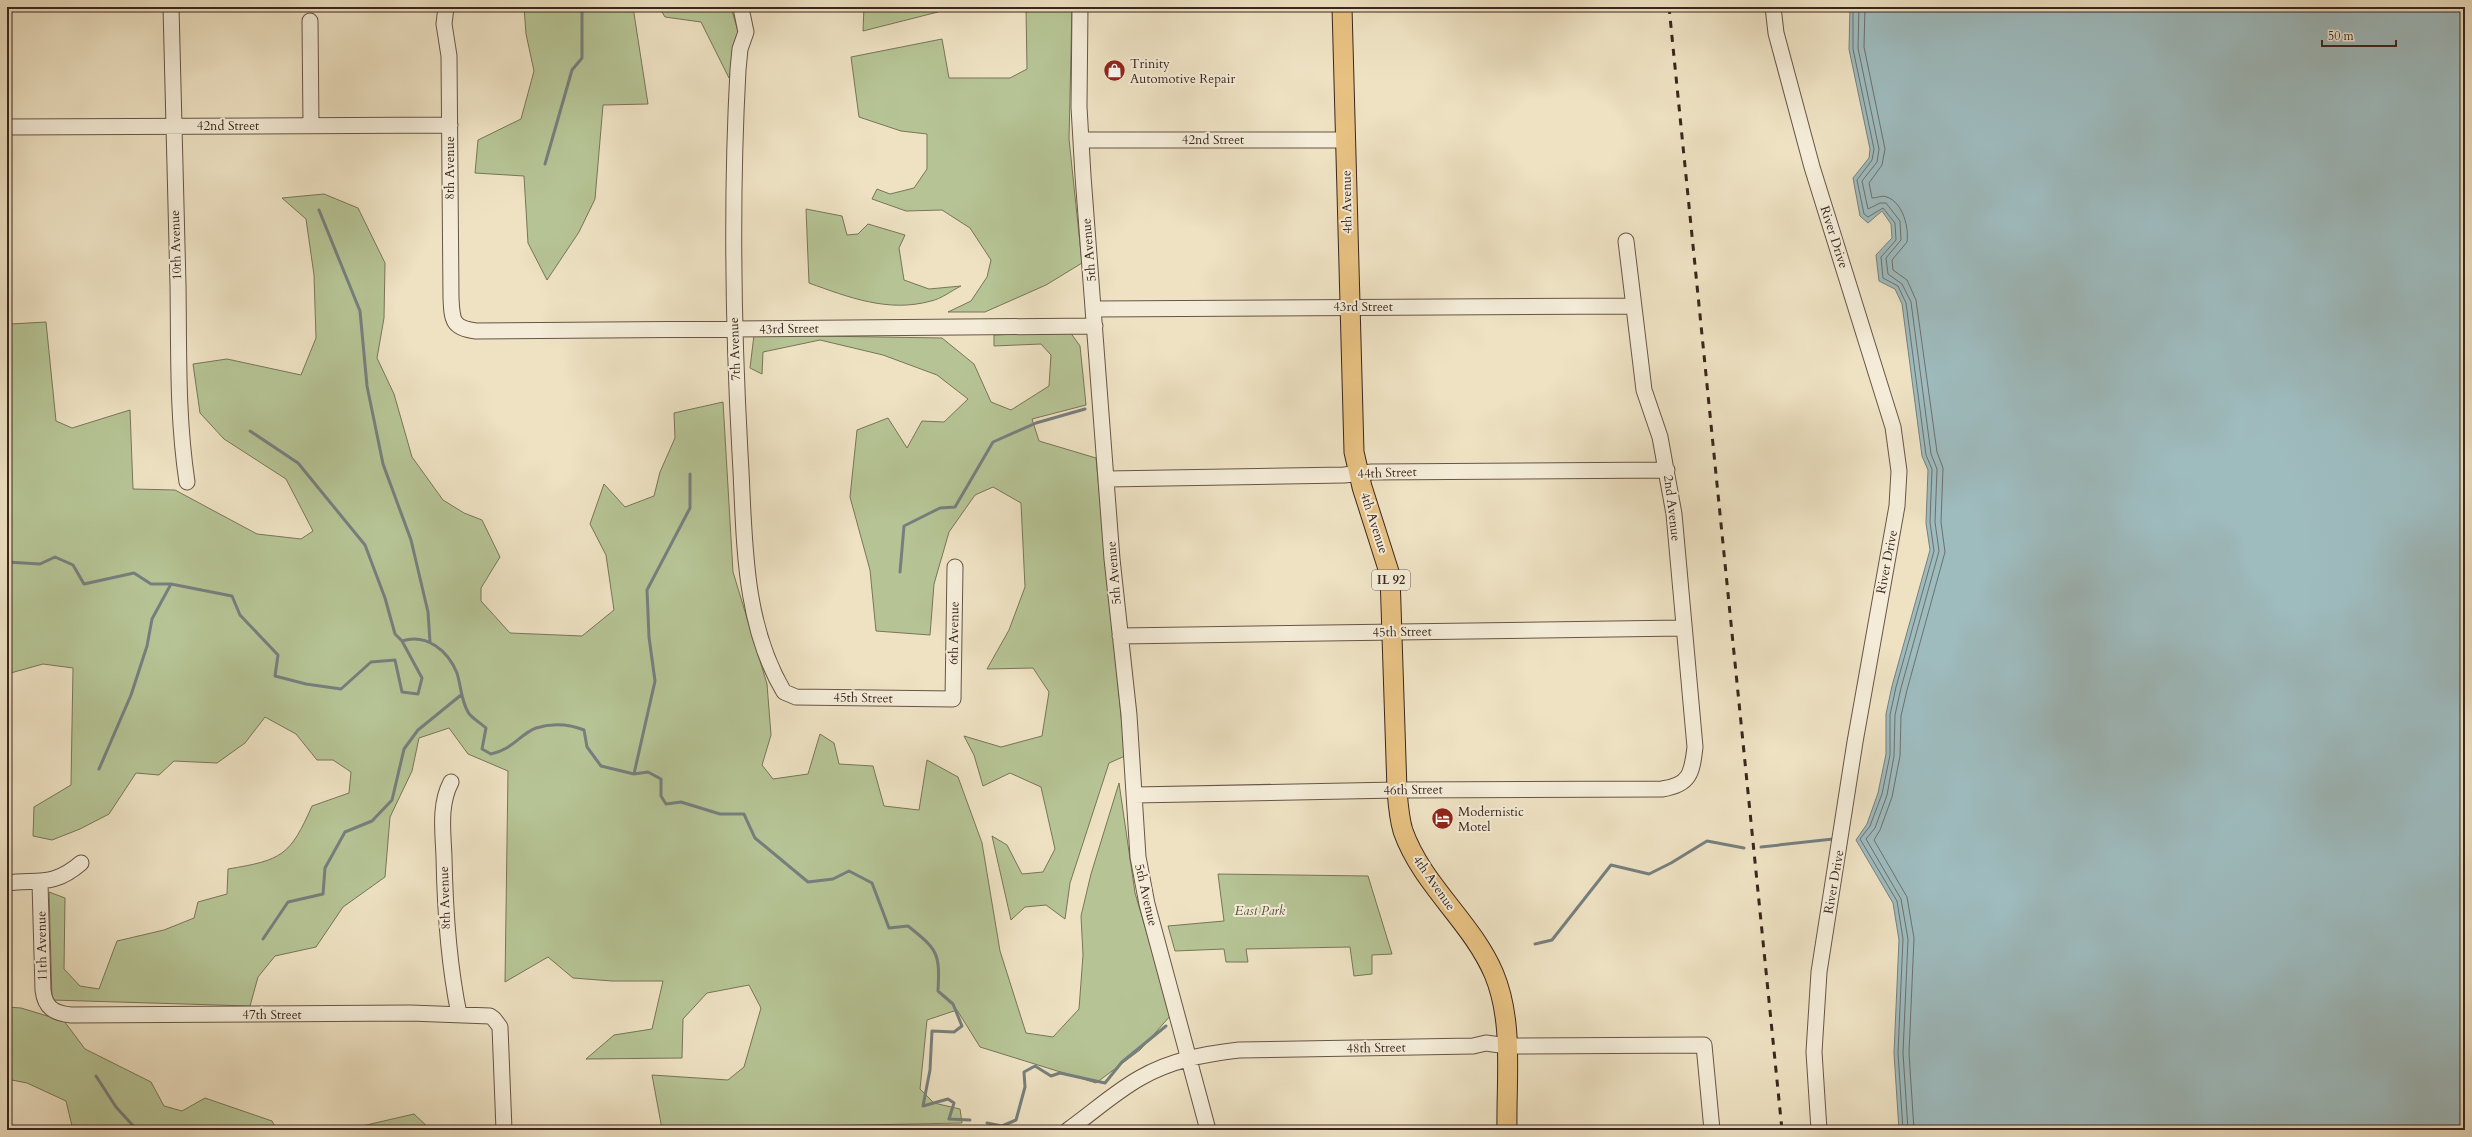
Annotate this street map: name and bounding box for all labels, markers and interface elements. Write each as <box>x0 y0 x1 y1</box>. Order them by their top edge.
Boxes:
scale bar <box>2322 22 2396 48</box>
text: 50 m <box>2328 28 2355 44</box>
place label: Trinity Automotive Repair <box>1130 55 1235 88</box>
shop icon: Trinity Automotive Repair <box>1101 58 1127 84</box>
street label: 42nd Street <box>197 117 259 135</box>
street label: 42nd Street <box>1182 131 1244 149</box>
street label: 8th Avenue <box>441 136 459 200</box>
street label: 4th Avenue <box>1337 170 1357 234</box>
street label: River Drive <box>1815 203 1853 271</box>
street label: 10th Avenue <box>166 210 186 280</box>
street label: 5th Avenue <box>1077 217 1101 282</box>
street label: 43rd Street <box>1333 298 1393 316</box>
street label: 7th Avenue <box>725 317 745 381</box>
street label: 43rd Street <box>759 319 819 339</box>
street label: 44th Street <box>1357 463 1417 483</box>
street label: 2nd Avenue <box>1659 474 1685 542</box>
street label: 4th Avenue <box>1356 490 1392 556</box>
street label: River Drive <box>1872 528 1902 596</box>
street label: 5th Avenue <box>1102 540 1126 605</box>
road number: IL 92 <box>1372 570 1410 590</box>
street label: 6th Avenue <box>944 601 964 665</box>
street label: 45th Street <box>1372 622 1432 642</box>
street label: 45th Street <box>833 688 893 708</box>
street label: 46th Street <box>1383 780 1443 800</box>
place label: Modernistic Motel <box>1458 803 1524 836</box>
hotel icon: Modernistic Motel <box>1429 806 1455 832</box>
street label: River Drive <box>1820 848 1849 915</box>
street label: 4th Avenue <box>1408 852 1460 914</box>
street label: 5th Avenue <box>1130 862 1162 928</box>
street label: 8th Avenue <box>435 866 455 930</box>
park label: East Park <box>1235 902 1286 920</box>
street label: 11th Avenue <box>32 911 52 981</box>
street label: 47th Street <box>242 1006 302 1024</box>
street label: 48th Street <box>1346 1038 1406 1058</box>

